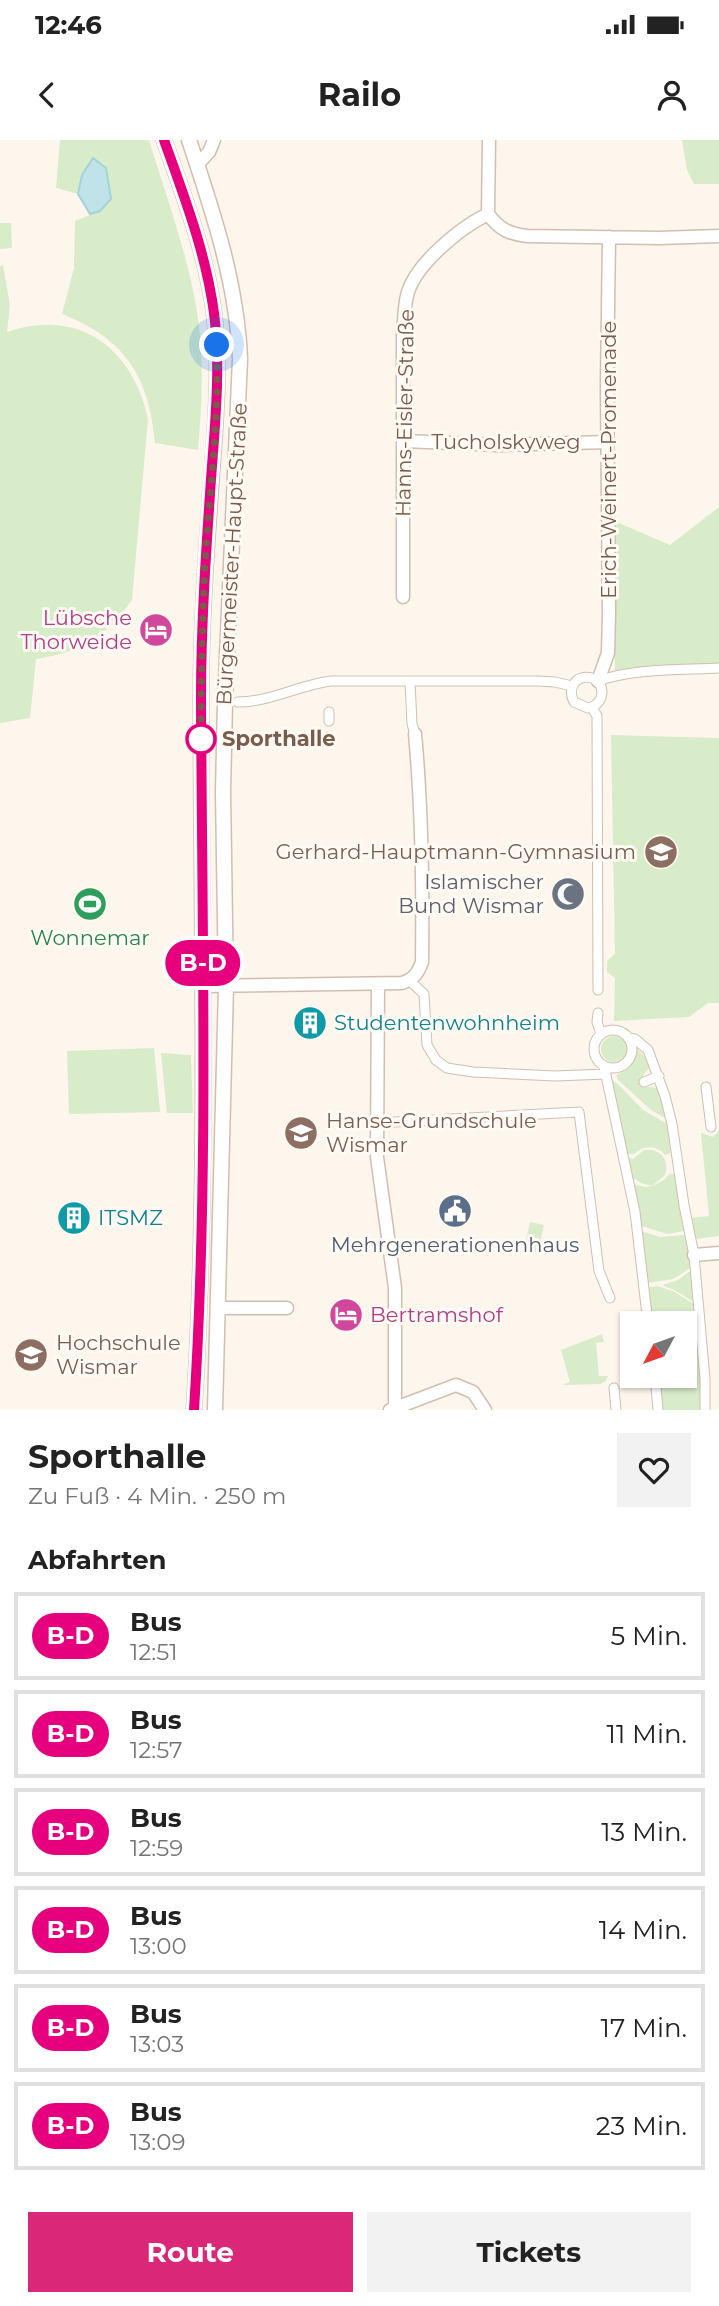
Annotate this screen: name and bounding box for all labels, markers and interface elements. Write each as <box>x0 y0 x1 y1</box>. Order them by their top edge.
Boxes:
text: 12:46 <box>35 9 102 41</box>
text: Railo <box>318 75 401 114</box>
icon: back <box>28 76 66 114</box>
icon: person <box>653 76 691 114</box>
street label: Hanns-Eisler-Straße <box>390 309 419 517</box>
street label: Erich-Weinert-Promenade <box>596 321 621 599</box>
your location <box>199 327 234 362</box>
street label: Bürgermeister-Haupt-Straße <box>211 402 252 706</box>
street label: Tucholskyweg <box>431 429 581 454</box>
place label: Lübsche Thorweide <box>20 605 132 654</box>
hotel icon: Lübsche Thorweide <box>137 611 175 649</box>
marker: Sporthalle <box>186 724 216 754</box>
place label: Sporthalle <box>222 726 336 751</box>
school or university icon: Gerhard-Hauptmann-Gymnasium <box>642 833 680 871</box>
place label: Gerhard-Hauptmann-Gymnasium <box>275 839 636 864</box>
place label: Islamischer Bund Wismar <box>398 869 544 918</box>
mosque icon: Islamischer Bund Wismar <box>549 875 587 913</box>
sports icon: Wonnemar <box>71 885 109 923</box>
place label: Wonnemar <box>30 925 150 950</box>
line badge: B-D <box>163 940 243 986</box>
text: B-D <box>179 948 227 977</box>
building icon: Studentenwohnheim <box>291 1004 329 1042</box>
place label: Studentenwohnheim <box>334 1010 560 1035</box>
place label: Hanse-Grundschule Wismar <box>326 1108 537 1157</box>
school or university icon: Hanse-Grundschule Wismar <box>282 1114 320 1152</box>
public building icon: Mehrgenerationenhaus <box>436 1192 474 1230</box>
building icon: ITSMZ <box>55 1199 93 1237</box>
place label: ITSMZ <box>98 1205 163 1230</box>
place label: Mehrgenerationenhaus <box>331 1232 579 1257</box>
hotel icon: Bertramshof <box>327 1296 365 1334</box>
place label: Bertramshof <box>370 1302 504 1327</box>
north arrow <box>620 1311 696 1388</box>
map controls <box>620 1311 697 1388</box>
place label: Hochschule Wismar <box>56 1330 181 1379</box>
school or university icon: Hochschule Wismar <box>12 1336 50 1374</box>
button: heart <box>617 1433 691 1507</box>
text: Sporthalle <box>28 1436 206 1476</box>
text: Zu Fuß · 4 Min. · 250 m <box>28 1482 287 1510</box>
text: Abfahrten <box>28 1544 167 1576</box>
text: Bus <box>130 1606 182 1638</box>
text: 5 Min. <box>611 1620 687 1652</box>
text: B-D <box>47 1621 94 1650</box>
text: 12:51 <box>130 1638 178 1666</box>
text: Bus <box>130 1704 182 1736</box>
text: 11 Min. <box>607 1718 687 1750</box>
text: B-D <box>47 1719 94 1748</box>
text: 12:57 <box>130 1736 183 1764</box>
text: Bus <box>130 1802 182 1834</box>
text: 13 Min. <box>601 1816 687 1848</box>
text: B-D <box>47 1817 94 1846</box>
text: 12:59 <box>130 1834 183 1862</box>
text: Bus <box>130 1900 182 1932</box>
text: 14 Min. <box>599 1914 687 1946</box>
text: B-D <box>47 1915 94 1944</box>
text: 13:00 <box>130 1932 187 1960</box>
text: Bus <box>130 1998 182 2030</box>
text: 17 Min. <box>601 2012 687 2044</box>
text: B-D <box>47 2013 94 2042</box>
text: 13:03 <box>130 2030 184 2058</box>
text: Bus <box>130 2096 182 2128</box>
text: 23 Min. <box>596 2110 687 2142</box>
text: B-D <box>47 2111 94 2140</box>
text: 13:09 <box>130 2128 185 2156</box>
button: Route <box>28 2212 353 2292</box>
button: Tickets <box>367 2212 691 2292</box>

